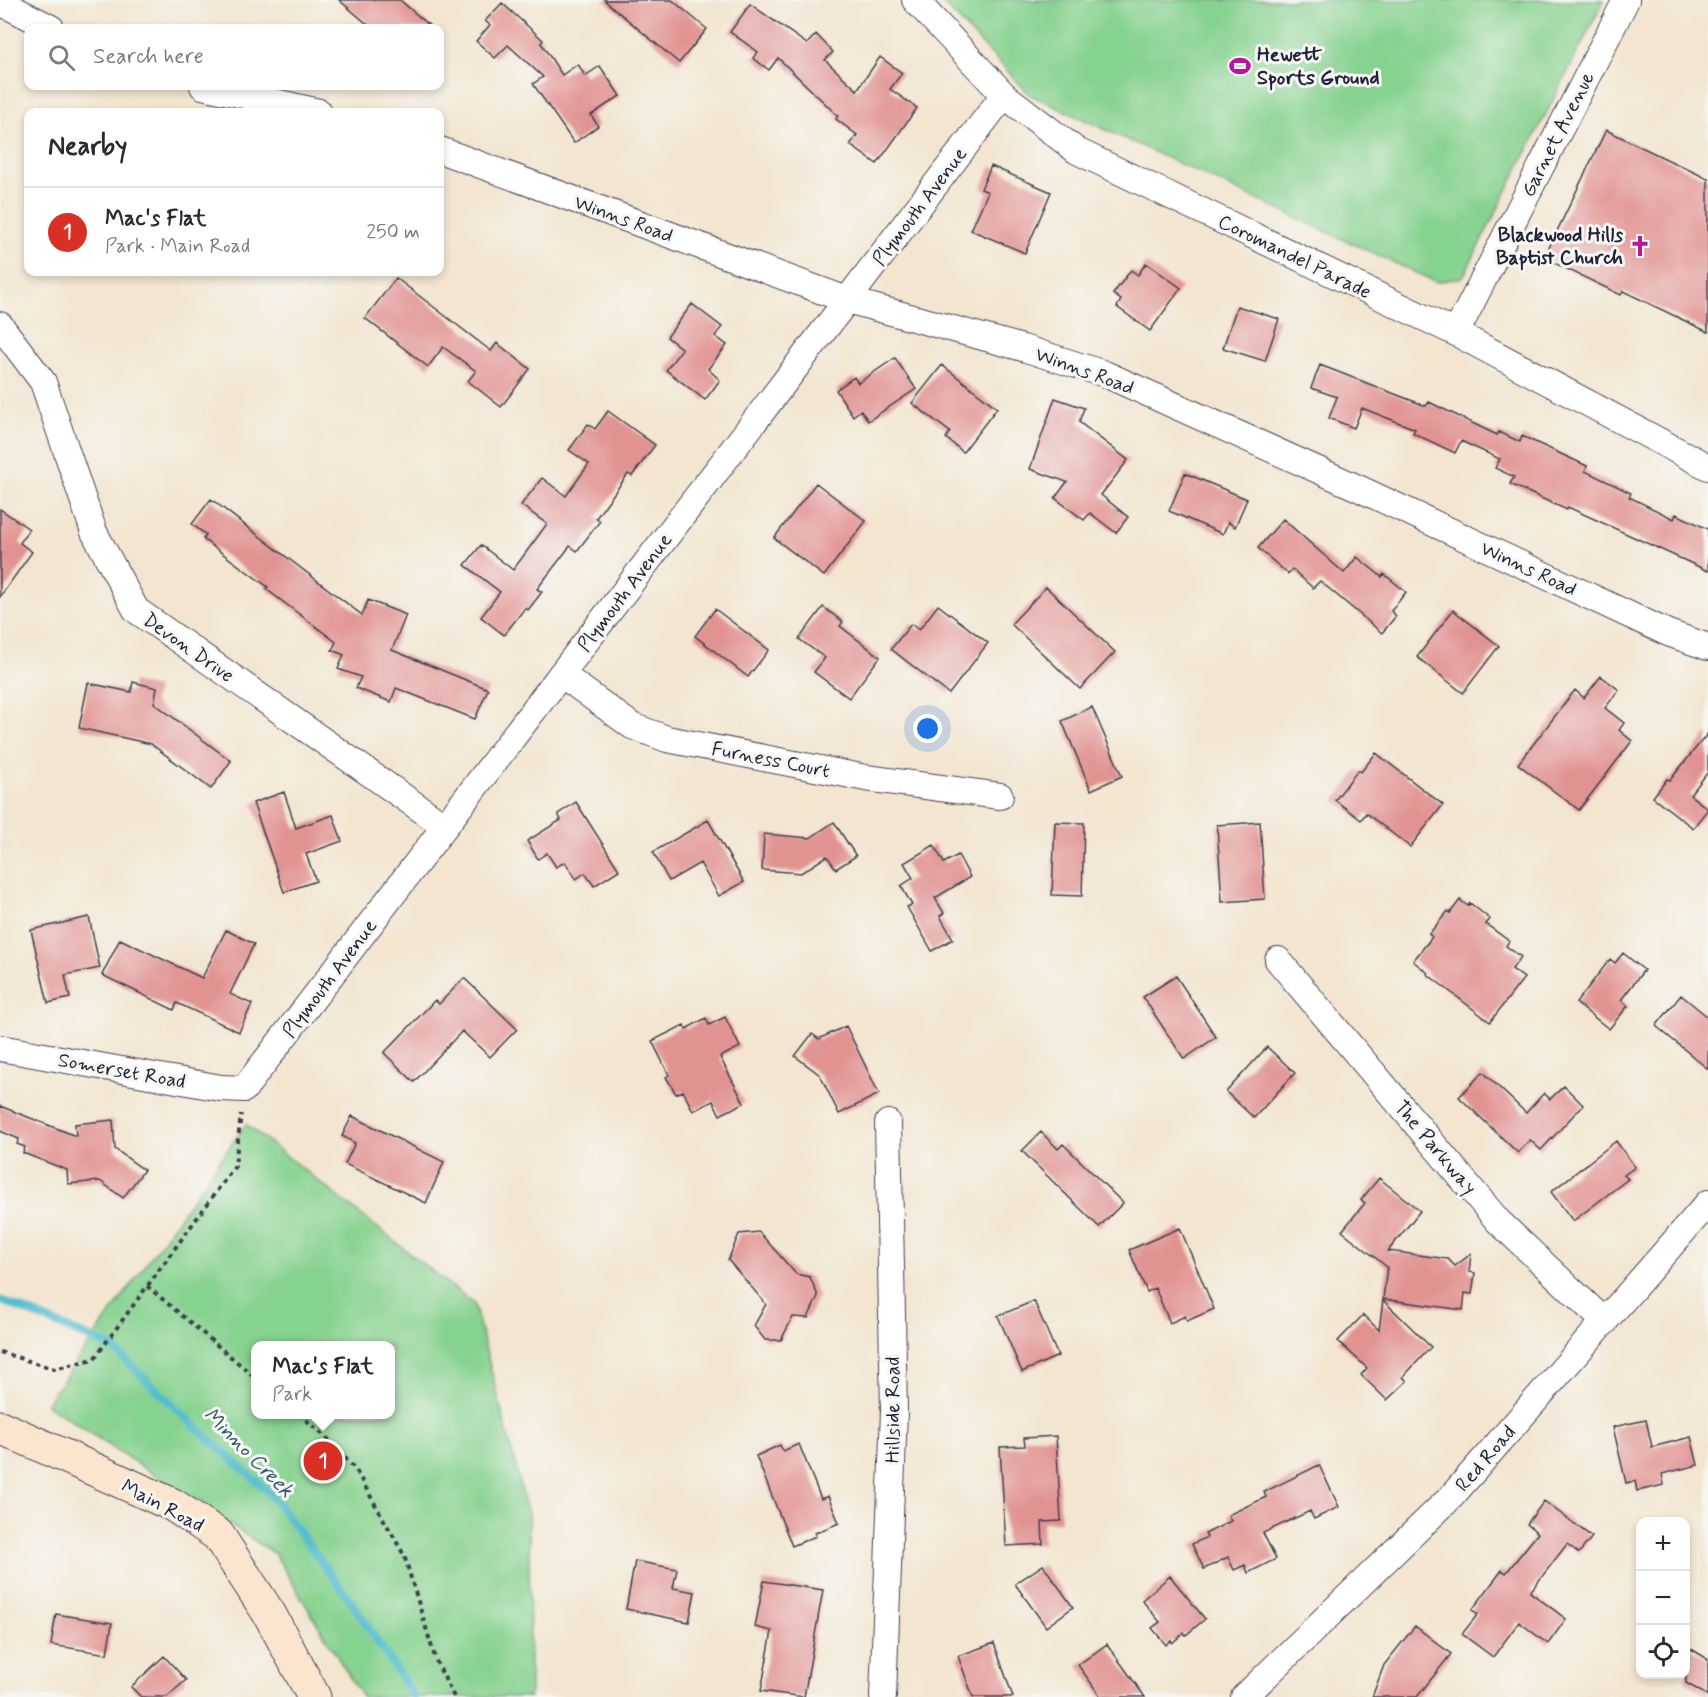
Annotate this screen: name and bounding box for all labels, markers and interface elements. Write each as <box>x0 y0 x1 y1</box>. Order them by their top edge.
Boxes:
search box <box>24 24 444 90</box>
icon: search <box>45 41 78 74</box>
place label: Hewett Sports Ground <box>1257 42 1380 92</box>
text: Search here <box>93 43 204 71</box>
sports icon: Hewett Sports Ground <box>1228 54 1252 78</box>
street label: Garnet Avenue <box>1515 68 1601 202</box>
text: Nearby <box>48 130 127 164</box>
street label: Plymouth Avenue <box>867 142 974 272</box>
street label: Winns Road <box>570 189 677 250</box>
text: Mac's Flat <box>105 205 206 233</box>
street label: Coromandel Parade <box>1213 209 1375 306</box>
text: 1 <box>63 219 72 246</box>
text: 250 m <box>366 219 420 246</box>
place label: Blackwood Hills Baptist Church <box>1496 222 1623 272</box>
text: Park · Main Road <box>105 233 250 260</box>
church icon: Blackwood Hills Baptist Church <box>1628 234 1652 258</box>
street label: Winns Road <box>1031 341 1138 402</box>
street label: Plymouth Avenue <box>572 528 679 658</box>
street label: Winns Road <box>1476 535 1581 603</box>
street label: Devon Drive <box>137 607 239 690</box>
your location <box>913 714 942 743</box>
street label: Furness Court <box>709 736 832 785</box>
street label: Plymouth Avenue <box>277 914 384 1044</box>
street label: Somerset Road <box>56 1047 188 1096</box>
street label: The Parkway <box>1387 1095 1482 1201</box>
popup <box>251 1341 395 1419</box>
text: Mac's Flat <box>272 1353 374 1381</box>
street label: Hillside Road <box>880 1357 907 1463</box>
text: Park <box>272 1381 312 1408</box>
water label: Minno Creek <box>197 1401 300 1504</box>
street label: Red Road <box>1450 1420 1523 1498</box>
pin: 1 <box>304 1438 342 1484</box>
street label: Main Road <box>116 1473 208 1539</box>
map controls <box>1636 1517 1690 1679</box>
button: + <box>1636 1517 1690 1571</box>
button: − <box>1636 1571 1690 1625</box>
button: locate <box>1636 1625 1690 1679</box>

